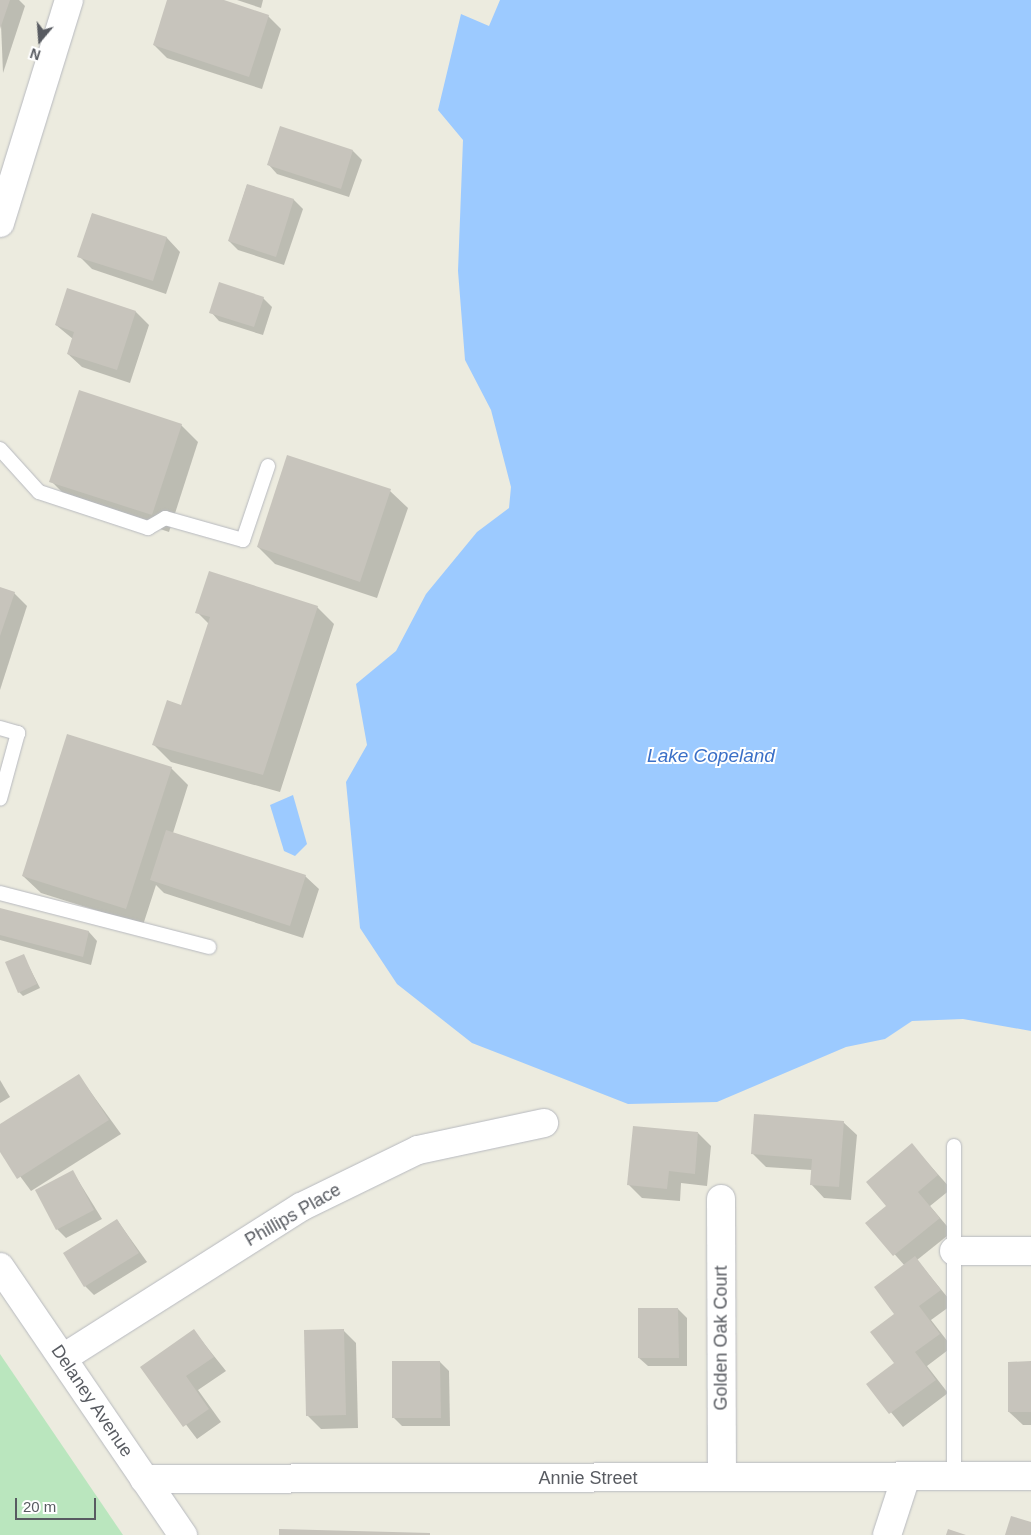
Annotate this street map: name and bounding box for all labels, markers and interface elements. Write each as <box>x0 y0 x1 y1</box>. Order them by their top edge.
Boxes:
north arrow <box>15 15 65 65</box>
text: N <box>28 45 43 63</box>
water label: Lake Copeland <box>647 745 775 767</box>
street label: Phillips Place <box>241 1179 345 1251</box>
street label: Golden Oak Court <box>710 1265 732 1411</box>
street label: Delaney Avenue <box>46 1340 138 1462</box>
street label: Annie Street <box>538 1467 638 1489</box>
scale bar <box>18 1488 99 1520</box>
text: 20 m <box>23 1498 56 1515</box>

